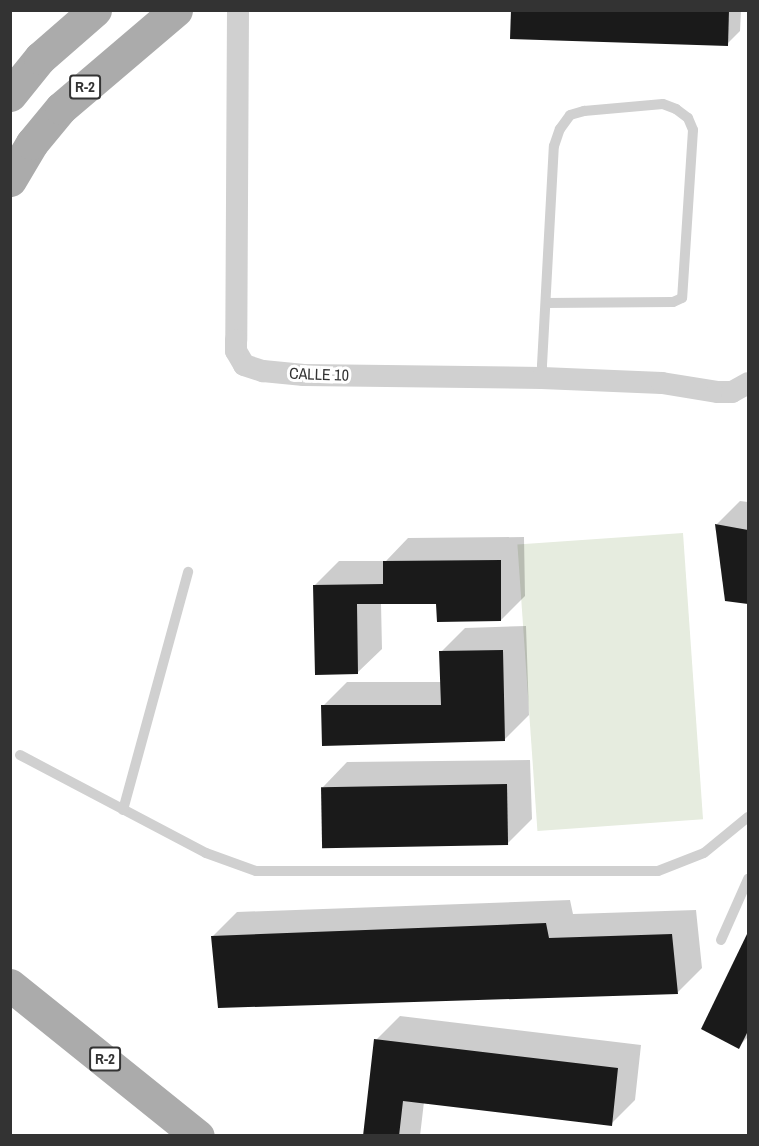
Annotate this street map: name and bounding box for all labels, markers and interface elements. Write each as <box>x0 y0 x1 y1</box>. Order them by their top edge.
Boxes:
road number: R-2 <box>68 75 101 99</box>
street label: CALLE 10 <box>289 363 349 385</box>
road number: R-2 <box>88 1047 122 1071</box>

